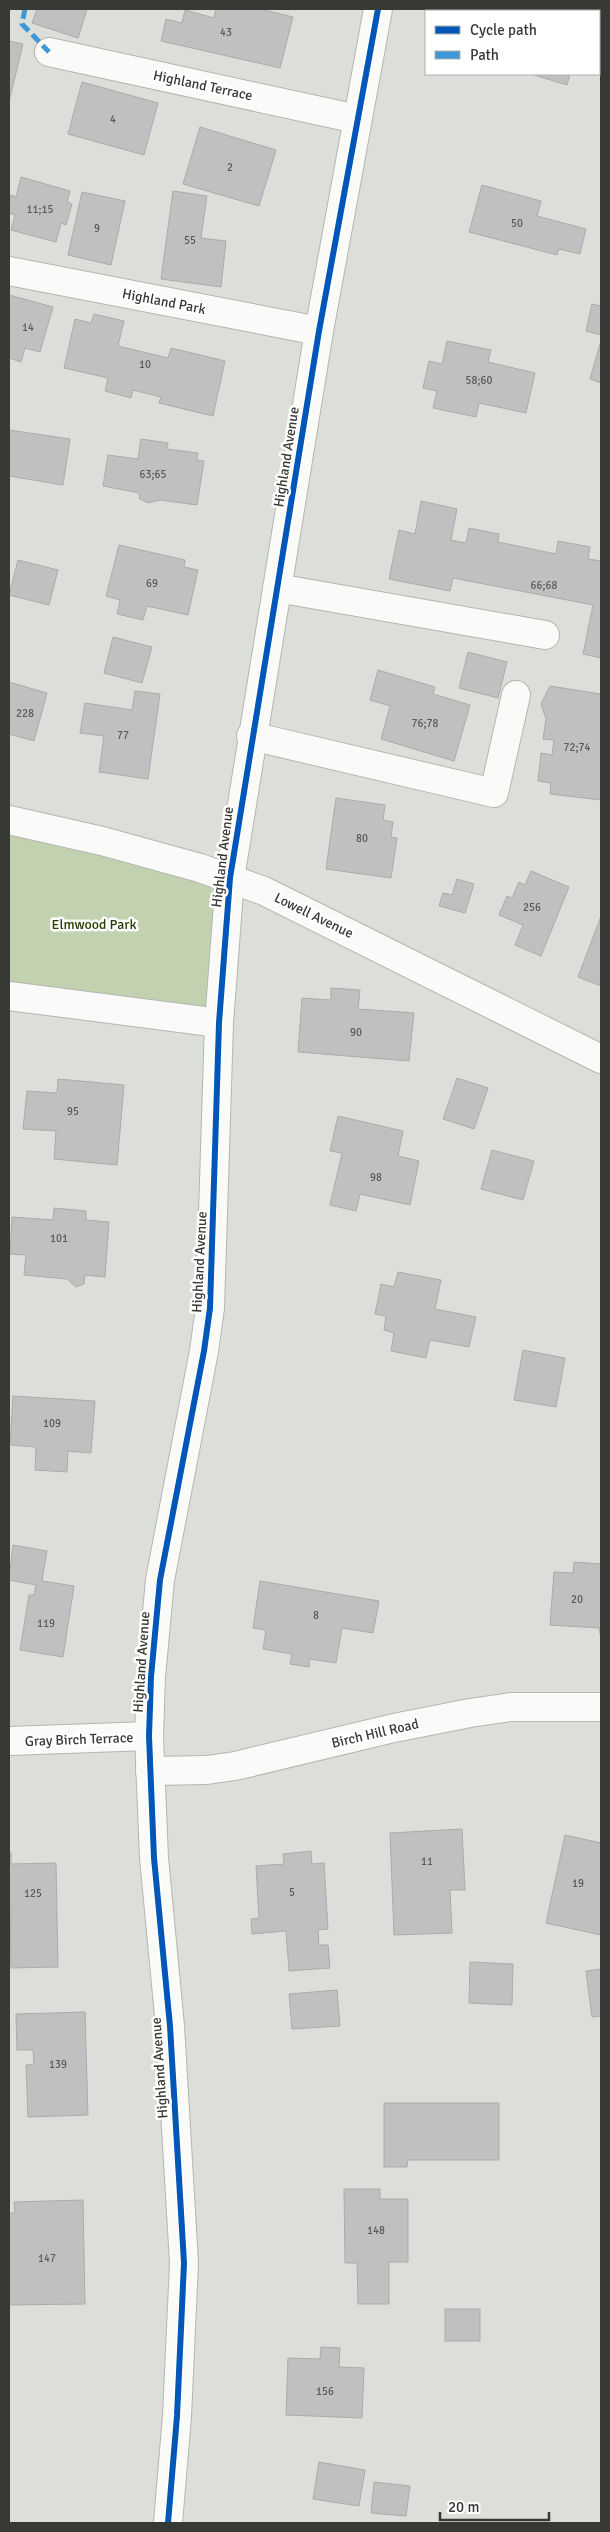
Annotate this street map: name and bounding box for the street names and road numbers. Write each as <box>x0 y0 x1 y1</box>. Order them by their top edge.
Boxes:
street label: Highland Terrace <box>152 67 254 104</box>
street label: Highland Park <box>121 285 207 318</box>
street label: Highland Avenue <box>270 406 303 508</box>
street label: Highland Avenue <box>208 806 237 908</box>
street label: Lowell Avenue <box>271 889 356 942</box>
street label: Highland Avenue <box>188 1211 211 1313</box>
street label: Highland Avenue <box>129 1611 154 1713</box>
street label: Birch Hill Road <box>330 1715 420 1752</box>
street label: Gray Birch Terrace <box>24 1729 134 1750</box>
street label: Highland Avenue <box>147 2017 172 2119</box>

